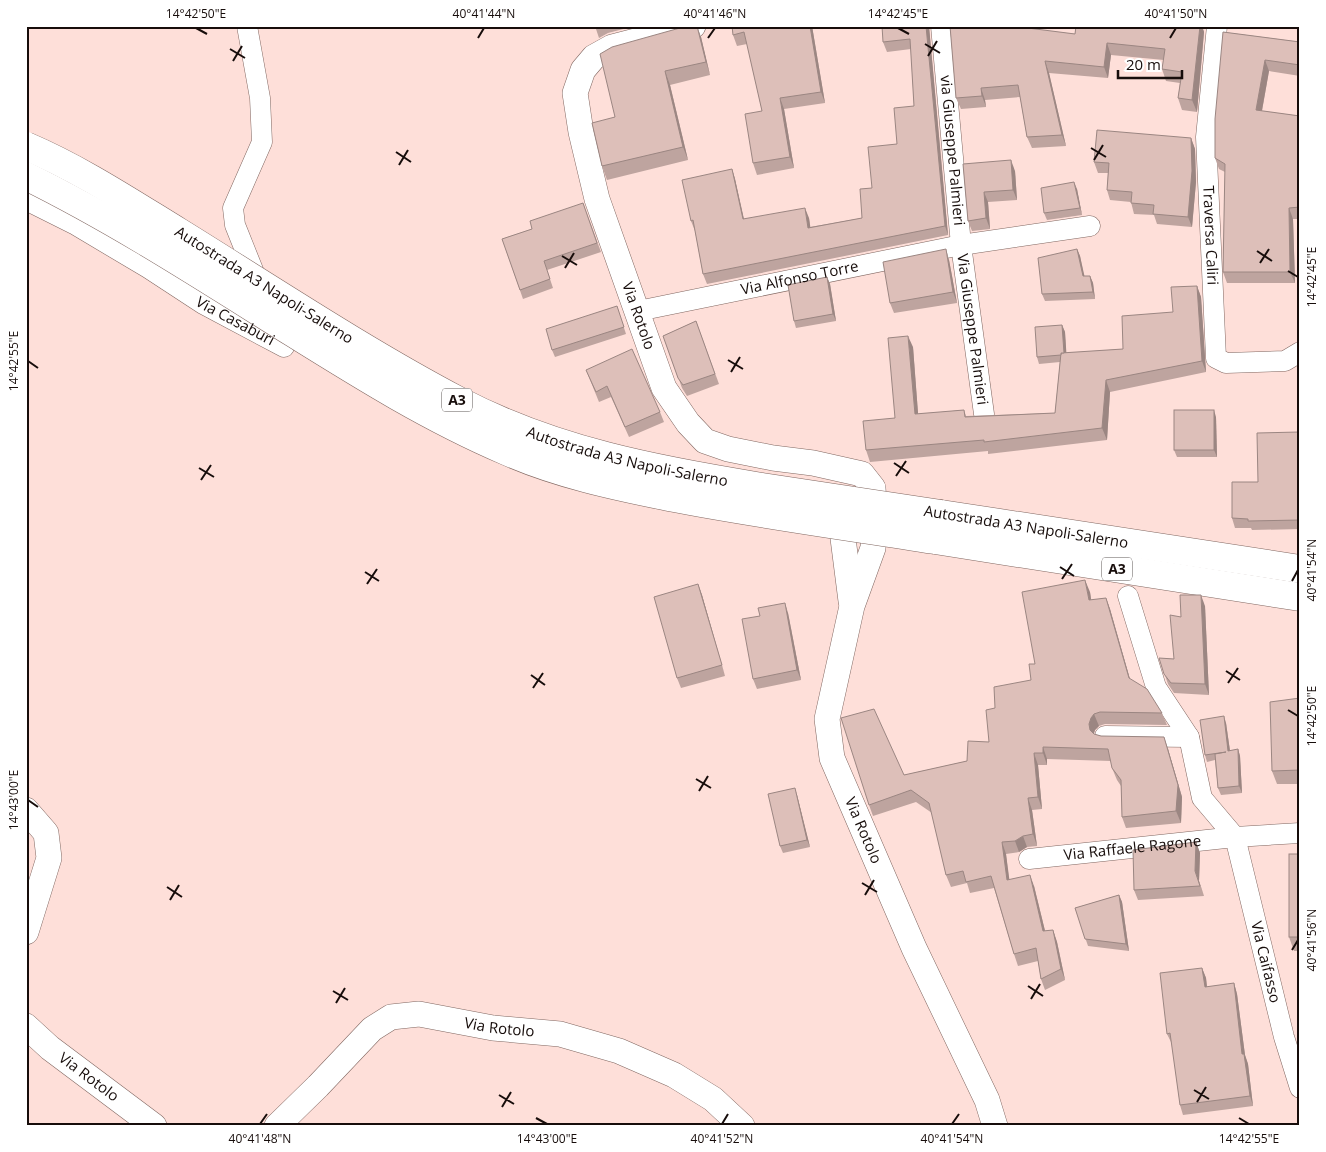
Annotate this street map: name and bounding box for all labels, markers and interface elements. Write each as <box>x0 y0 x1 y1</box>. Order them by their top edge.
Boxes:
text: 14°42'50"E <box>166 5 226 22</box>
text: 40°41'44"N <box>453 5 515 22</box>
text: 40°41'46"N <box>684 5 746 22</box>
text: 14°42'45"E <box>868 5 928 22</box>
text: 40°41'50"N <box>1145 5 1207 22</box>
scale bar <box>1118 48 1182 80</box>
text: 20 m <box>1126 54 1161 74</box>
street label: via Giuseppe Palmieri <box>937 74 970 226</box>
street label: Traversa Caliri <box>1199 185 1224 285</box>
street label: Autostrada A3 Napoli-Salerno <box>172 221 358 348</box>
text: 14°42'45"E <box>1303 247 1320 307</box>
street label: Via Giuseppe Palmieri <box>953 252 994 406</box>
street label: Via Alfonso Torre <box>739 255 860 299</box>
street label: Via Rotolo <box>618 279 661 352</box>
street label: Via Casaburi <box>192 291 279 349</box>
text: 14°42'55"E <box>5 331 22 391</box>
road number: A3 <box>442 388 472 412</box>
street label: Autostrada A3 Napoli-Salerno <box>524 421 730 490</box>
street label: Autostrada A3 Napoli-Salerno <box>922 500 1130 552</box>
text: 40°41'54"N <box>1303 539 1320 601</box>
road number: A3 <box>1102 558 1132 580</box>
text: 14°42'50"E <box>1303 686 1320 746</box>
text: 14°43'00"E <box>5 770 22 830</box>
street label: Via Rotolo <box>841 794 887 866</box>
street label: Via Raffaele Ragone <box>1063 830 1202 864</box>
text: 40°41'56"N <box>1303 909 1320 971</box>
street label: Via Caifasso <box>1247 919 1286 1005</box>
street label: Via Rotolo <box>463 1012 535 1041</box>
street label: Via Rotolo <box>55 1047 124 1105</box>
text: 40°41'48"N <box>229 1130 291 1147</box>
text: 14°43'00"E <box>517 1130 577 1147</box>
text: 40°41'52"N <box>691 1130 753 1147</box>
text: 40°41'54"N <box>921 1130 983 1147</box>
text: 14°42'55"E <box>1219 1130 1279 1147</box>

